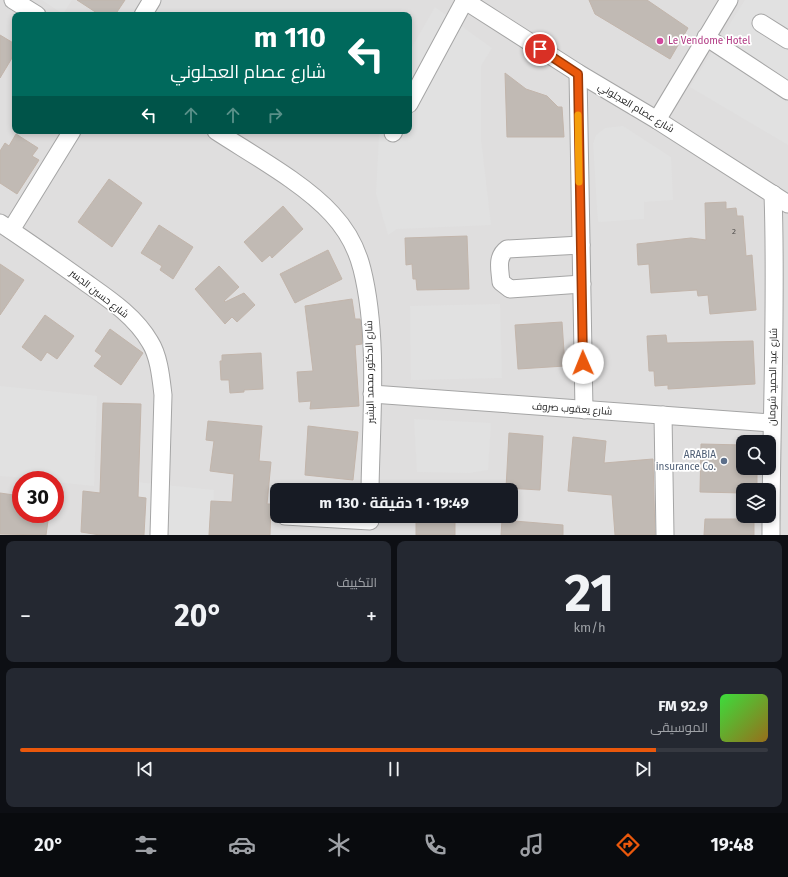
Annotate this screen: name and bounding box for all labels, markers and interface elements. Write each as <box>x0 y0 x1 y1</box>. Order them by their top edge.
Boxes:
text: 110 m <box>254 21 326 54</box>
icon: left <box>340 28 392 80</box>
pin <box>523 32 557 66</box>
place label: Le Vendome Hotel <box>668 35 750 47</box>
marker: Le Vendome Hotel <box>655 36 665 46</box>
icon: arrive <box>529 38 551 60</box>
text: شارع عصام العجلوني <box>170 61 326 83</box>
street label: شارع عصام العجلوني <box>595 81 676 136</box>
icon: left <box>138 104 160 126</box>
icon: ahead <box>180 104 202 126</box>
icon: ahead <box>222 104 244 126</box>
icon: right <box>264 104 286 126</box>
house number: 2 <box>732 227 736 236</box>
street label: شارع حسين الجسر <box>66 267 131 321</box>
street label: شارع الدكتور محمد البشير <box>363 320 377 425</box>
street label: شارع عبد الحميد شومان <box>766 328 780 426</box>
position arrow <box>562 342 604 384</box>
street label: شارع يعقوب صروف <box>531 400 613 418</box>
map controls <box>736 435 776 523</box>
button: search <box>736 435 776 475</box>
place label: ARABIA insurance Co. <box>656 449 716 473</box>
marker: ARABIA insurance Co. <box>719 456 729 466</box>
speed limit sign: 30 <box>12 471 64 523</box>
button: layers <box>736 483 776 523</box>
text: 19:49 · 1 دقيقة · 130 m <box>319 494 469 512</box>
text: 21 <box>565 562 614 625</box>
text: التكييف <box>336 575 377 590</box>
text: 20° <box>174 598 223 634</box>
text: − <box>20 603 31 630</box>
text: + <box>366 603 377 630</box>
text: km/h <box>573 620 606 635</box>
text: 92.9 FM <box>658 697 708 715</box>
text: الموسيقى <box>650 720 708 735</box>
icon: previous <box>134 758 156 780</box>
icon: pause <box>383 758 405 780</box>
icon: next <box>632 758 654 780</box>
icon: filters <box>132 831 160 859</box>
icon: car <box>228 831 256 859</box>
icon: climate <box>325 831 353 859</box>
icon: phone <box>421 831 449 859</box>
icon: music <box>518 831 546 859</box>
icon: directions <box>614 831 642 859</box>
text: 20° <box>34 834 64 856</box>
text: 19:48 <box>711 834 754 856</box>

